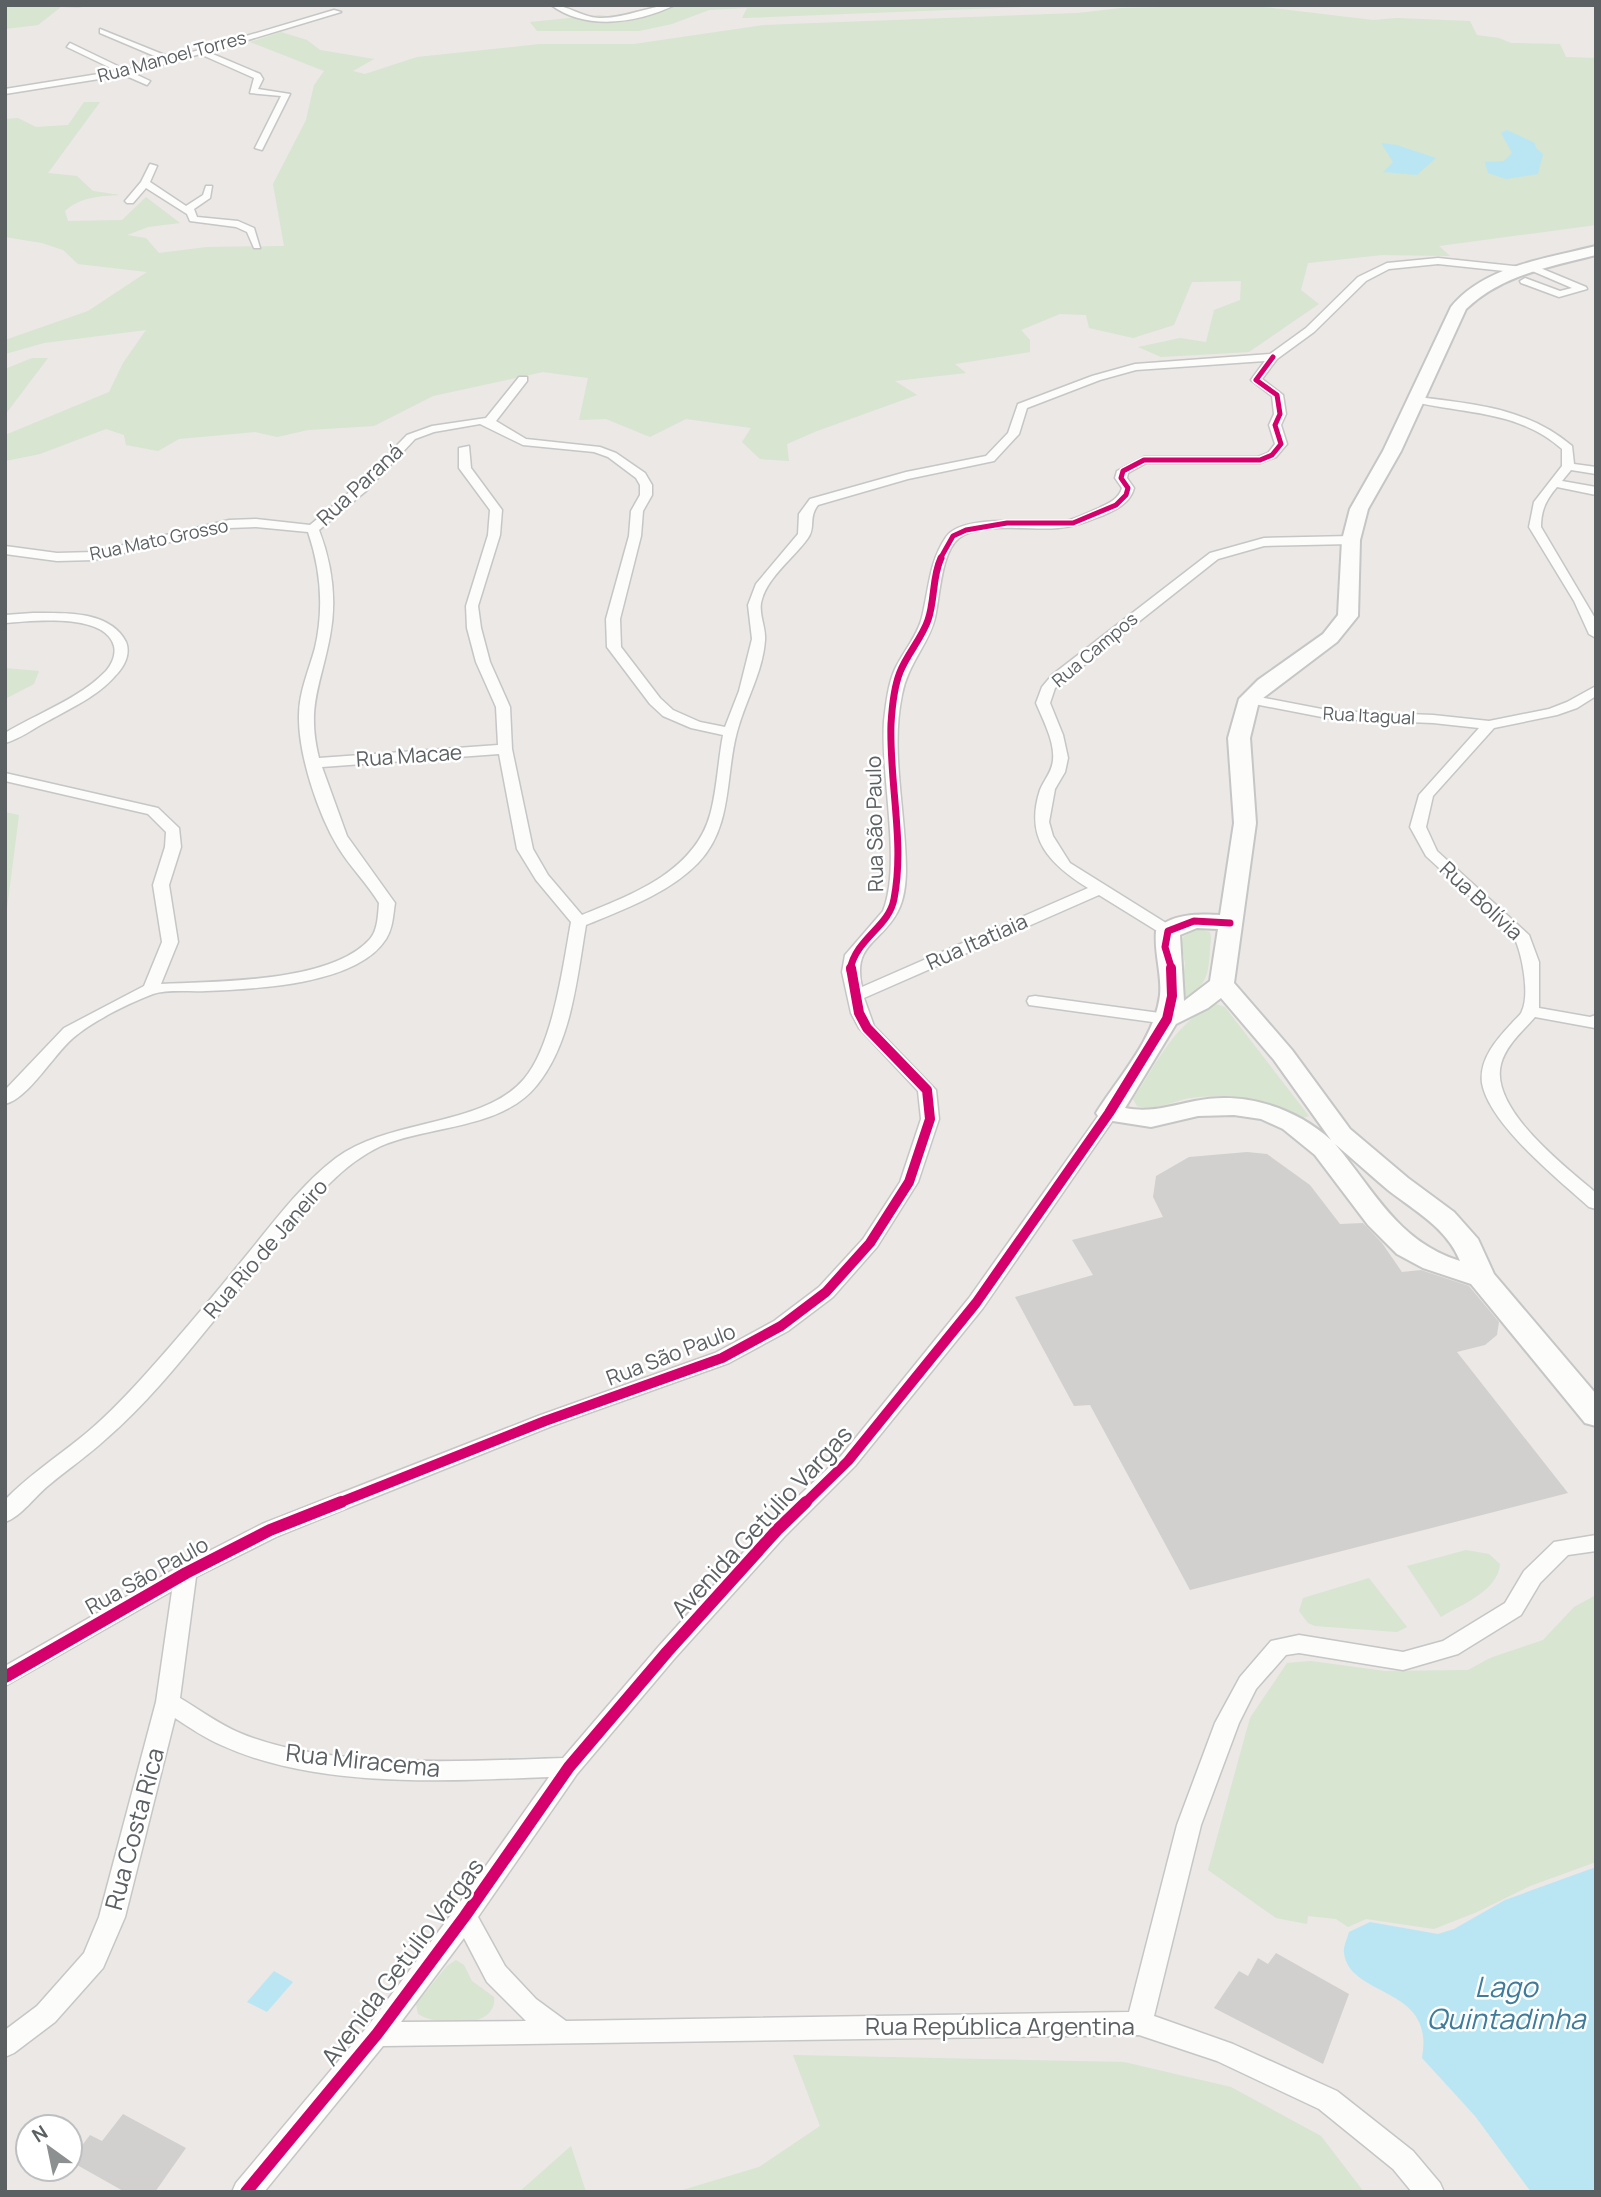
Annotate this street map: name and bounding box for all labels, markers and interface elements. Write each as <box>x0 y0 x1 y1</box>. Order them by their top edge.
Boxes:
street label: Rua Manoel Torres <box>95 25 249 87</box>
street label: Rua Paraná <box>310 437 409 531</box>
street label: Rua Mato Grosso <box>87 513 230 565</box>
street label: Rua Campos <box>1047 606 1142 692</box>
street label: Rua Itagual <box>1322 701 1416 729</box>
street label: Rua Macae <box>355 737 463 773</box>
street label: Rua São Paulo <box>859 756 889 892</box>
street label: Rua Bolívia <box>1434 855 1529 946</box>
street label: Rua Itatiaia <box>922 906 1032 976</box>
street label: Rua Rio de Janeiro <box>197 1173 334 1324</box>
street label: Rua São Paulo <box>602 1317 739 1392</box>
street label: Avenida Getúlio Vargas <box>663 1418 859 1624</box>
street label: Rua São Paulo <box>80 1530 213 1620</box>
street label: Rua Miracema <box>284 1735 442 1784</box>
street label: Rua Costa Rica <box>96 1744 171 1913</box>
street label: Avenida Getúlio Vargas <box>313 1851 491 2072</box>
water label: Lago Quintadinha <box>1427 1967 1587 2037</box>
street label: Rua República Argentina <box>865 2009 1135 2042</box>
north arrow <box>14 2113 84 2183</box>
text: N <box>27 2119 53 2148</box>

